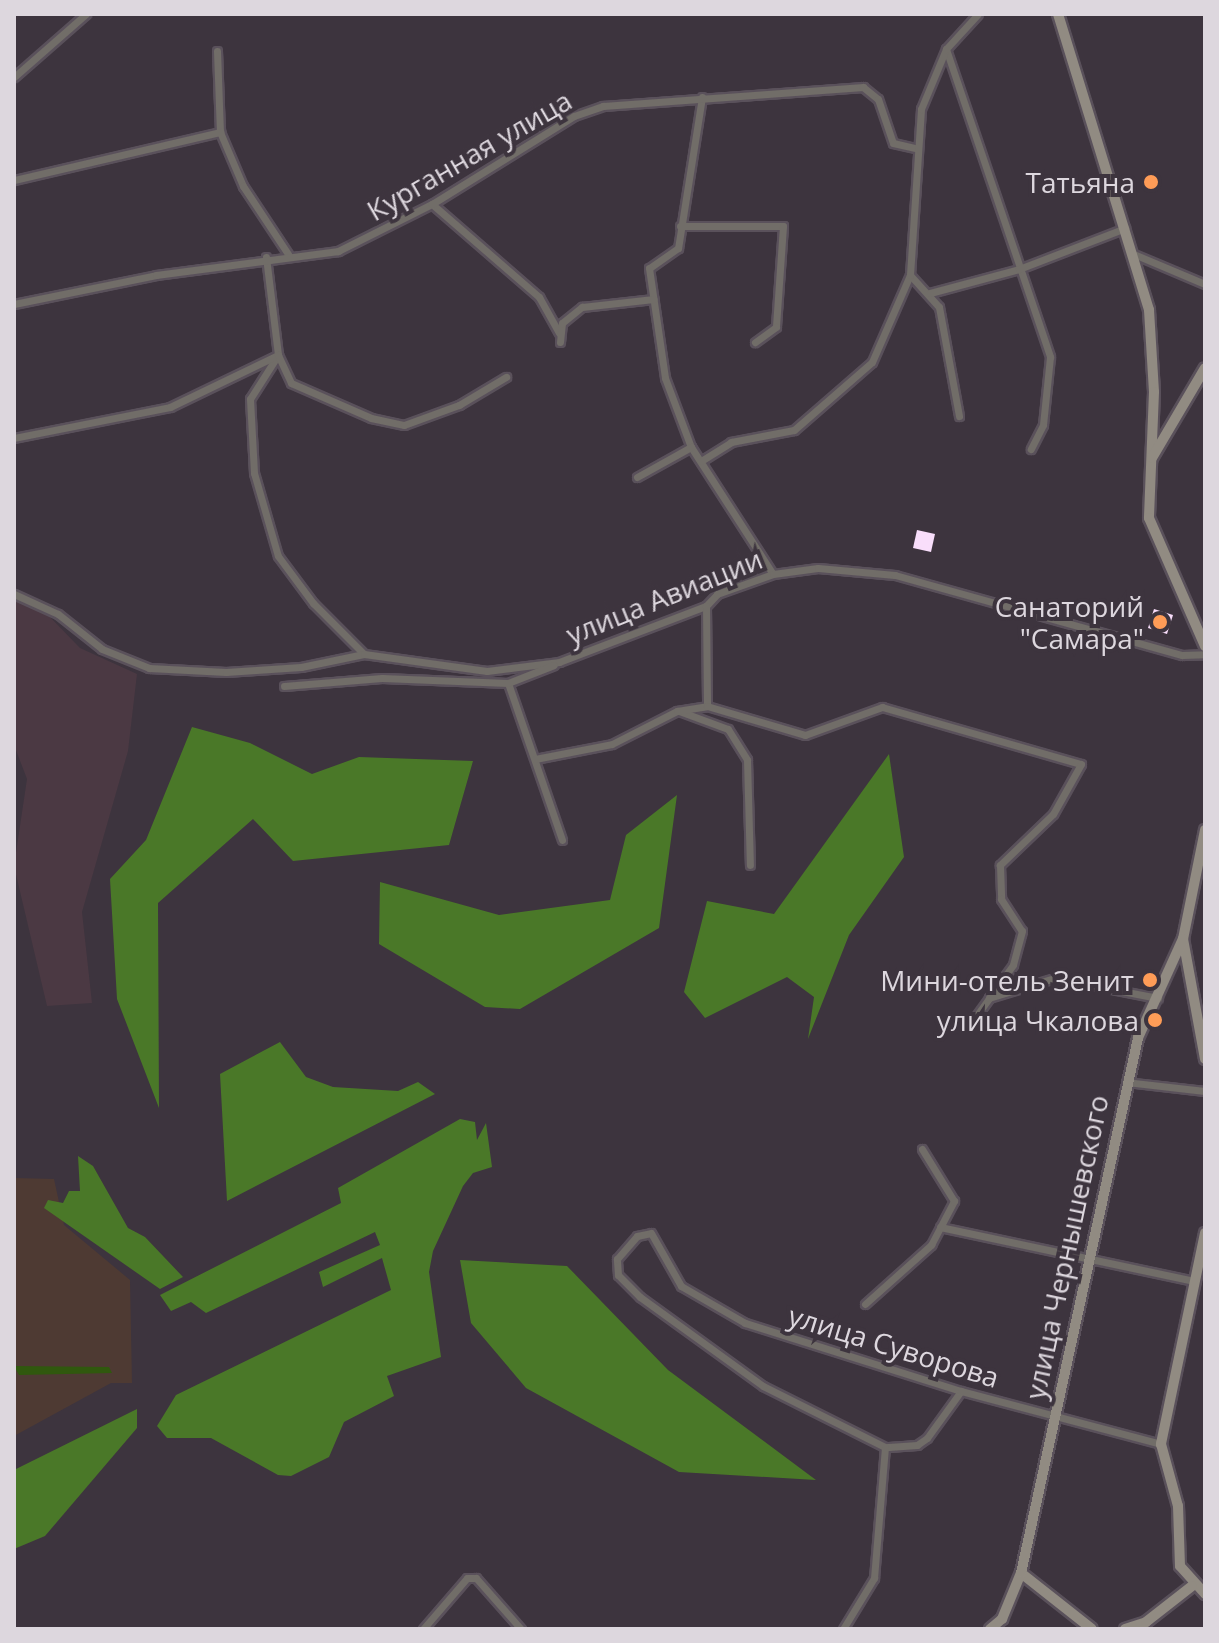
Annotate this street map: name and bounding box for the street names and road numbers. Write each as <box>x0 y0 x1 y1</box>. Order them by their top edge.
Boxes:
street label: Курганная улица <box>361 83 577 227</box>
street label: улица Авиации <box>561 541 767 651</box>
street label: улица Чернышевского <box>1017 1092 1115 1402</box>
street label: улица Суворова <box>785 1298 1003 1394</box>

